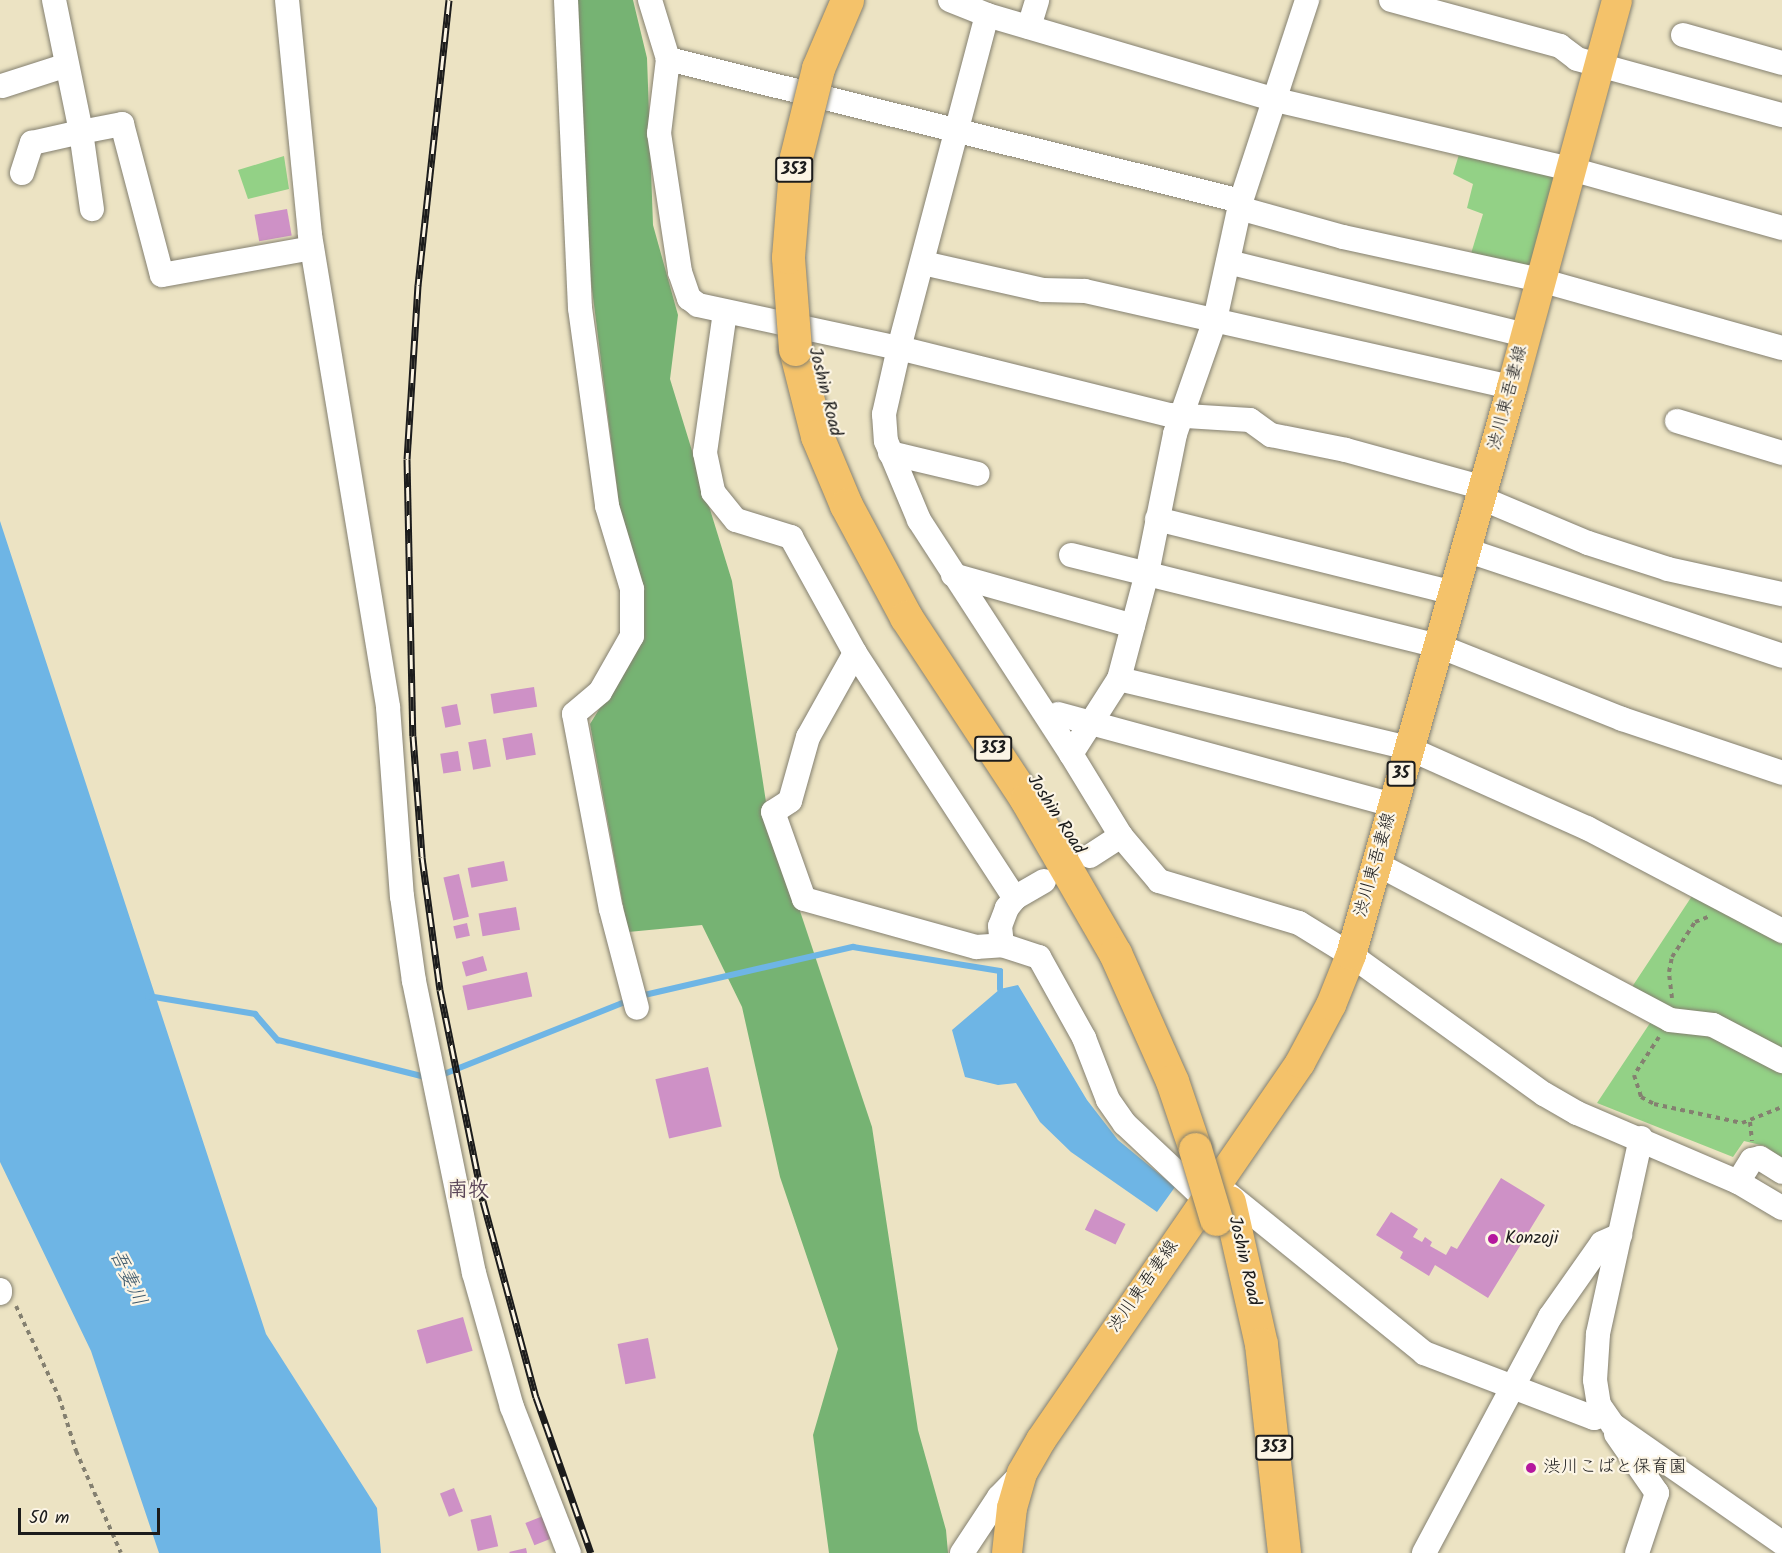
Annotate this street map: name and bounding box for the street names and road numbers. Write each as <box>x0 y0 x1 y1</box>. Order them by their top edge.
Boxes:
road number: 353 <box>774 157 814 183</box>
street label: 渋川東吾妻線 <box>1485 343 1533 453</box>
street label: Joshin Road <box>803 345 845 439</box>
road number: 353 <box>974 736 1012 762</box>
road number: 35 <box>1386 761 1416 787</box>
street label: Joshin Road <box>1021 771 1089 859</box>
street label: 渋川東吾妻線 <box>1351 810 1401 920</box>
street label: Joshin Road <box>1222 1214 1264 1308</box>
street label: 渋川東吾妻線 <box>1104 1237 1184 1337</box>
road number: 353 <box>1254 1435 1294 1461</box>

